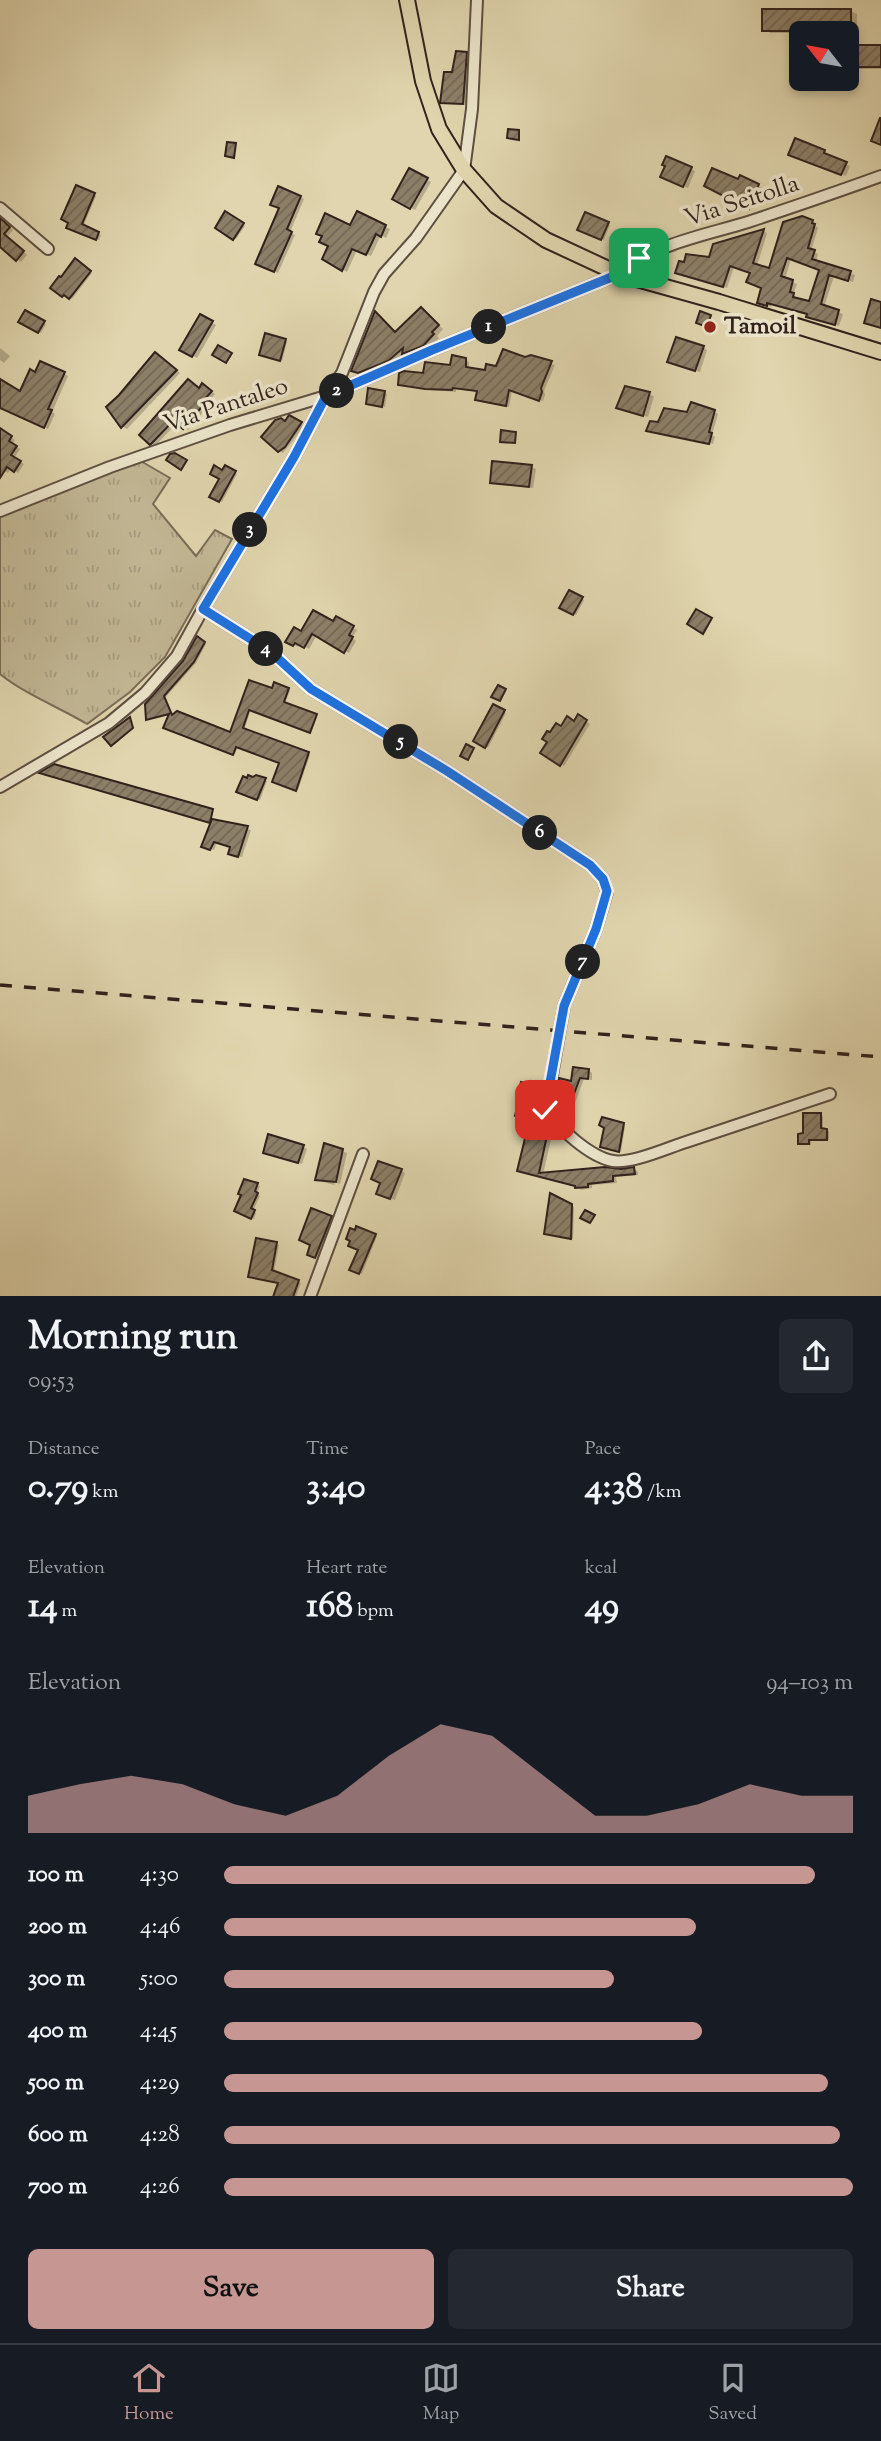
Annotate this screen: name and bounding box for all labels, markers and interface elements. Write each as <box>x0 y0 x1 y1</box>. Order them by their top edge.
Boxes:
north arrow <box>789 21 859 91</box>
map controls <box>789 21 859 91</box>
street label: Via Seitolla <box>680 167 804 237</box>
pin <box>609 228 669 288</box>
icon: arrive <box>620 239 658 277</box>
pin: 1 <box>472 310 506 344</box>
place label: Tamoil <box>724 310 796 344</box>
text: 1 <box>485 313 492 340</box>
marker: Tamoil <box>702 319 718 335</box>
street label: Via Pantaleo <box>159 370 293 442</box>
pin: 2 <box>320 374 354 408</box>
text: 2 <box>332 377 341 404</box>
pin: 3 <box>232 512 268 548</box>
text: 3 <box>246 516 253 543</box>
pin: 4 <box>248 632 284 666</box>
text: 4 <box>261 635 270 662</box>
pin: 5 <box>384 724 418 760</box>
text: 5 <box>397 728 404 755</box>
pin: 6 <box>522 816 558 850</box>
text: 6 <box>535 819 544 846</box>
pin: 7 <box>566 944 600 979</box>
text: 7 <box>578 948 587 975</box>
pin <box>515 1080 575 1140</box>
icon: check <box>526 1091 564 1129</box>
text: Morning run <box>28 1312 238 1366</box>
button: share <box>779 1319 853 1393</box>
text: 09:53 <box>28 1365 74 1398</box>
text: Distance <box>28 1436 100 1463</box>
text: Time <box>306 1436 349 1463</box>
text: Pace <box>585 1436 621 1463</box>
text: 0.79 <box>28 1463 88 1514</box>
text: 3:40 <box>306 1463 365 1514</box>
text: 4:38 <box>585 1463 643 1514</box>
text: km <box>88 1479 118 1506</box>
text: /km <box>643 1479 681 1506</box>
text: Elevation <box>28 1555 105 1582</box>
text: Heart rate <box>306 1555 387 1582</box>
text: kcal <box>585 1555 617 1582</box>
text: 14 <box>28 1582 58 1633</box>
text: 168 <box>306 1582 353 1633</box>
text: 49 <box>585 1582 619 1633</box>
text: m <box>58 1598 77 1625</box>
text: bpm <box>353 1598 394 1625</box>
text: Elevation <box>28 1667 121 1700</box>
text: 94–103 m <box>766 1667 853 1700</box>
text: 100 m <box>28 1859 84 1892</box>
text: 4:30 <box>140 1859 179 1892</box>
text: 200 m <box>28 1911 87 1944</box>
text: 4:46 <box>140 1911 180 1944</box>
text: 300 m <box>28 1963 85 1996</box>
text: 5:00 <box>140 1963 178 1996</box>
text: 400 m <box>28 2015 88 2048</box>
text: 4:45 <box>140 2015 177 2048</box>
text: 500 m <box>28 2067 84 2100</box>
text: 4:29 <box>140 2067 180 2100</box>
text: 600 m <box>28 2119 88 2152</box>
text: 4:28 <box>140 2119 180 2152</box>
text: 700 m <box>28 2171 87 2204</box>
text: 4:26 <box>140 2171 180 2204</box>
button: Save <box>28 2249 434 2329</box>
button: Share <box>448 2249 853 2329</box>
tab: Home <box>124 2359 174 2428</box>
tab: Map <box>422 2359 460 2428</box>
tab: Saved <box>708 2359 757 2428</box>

